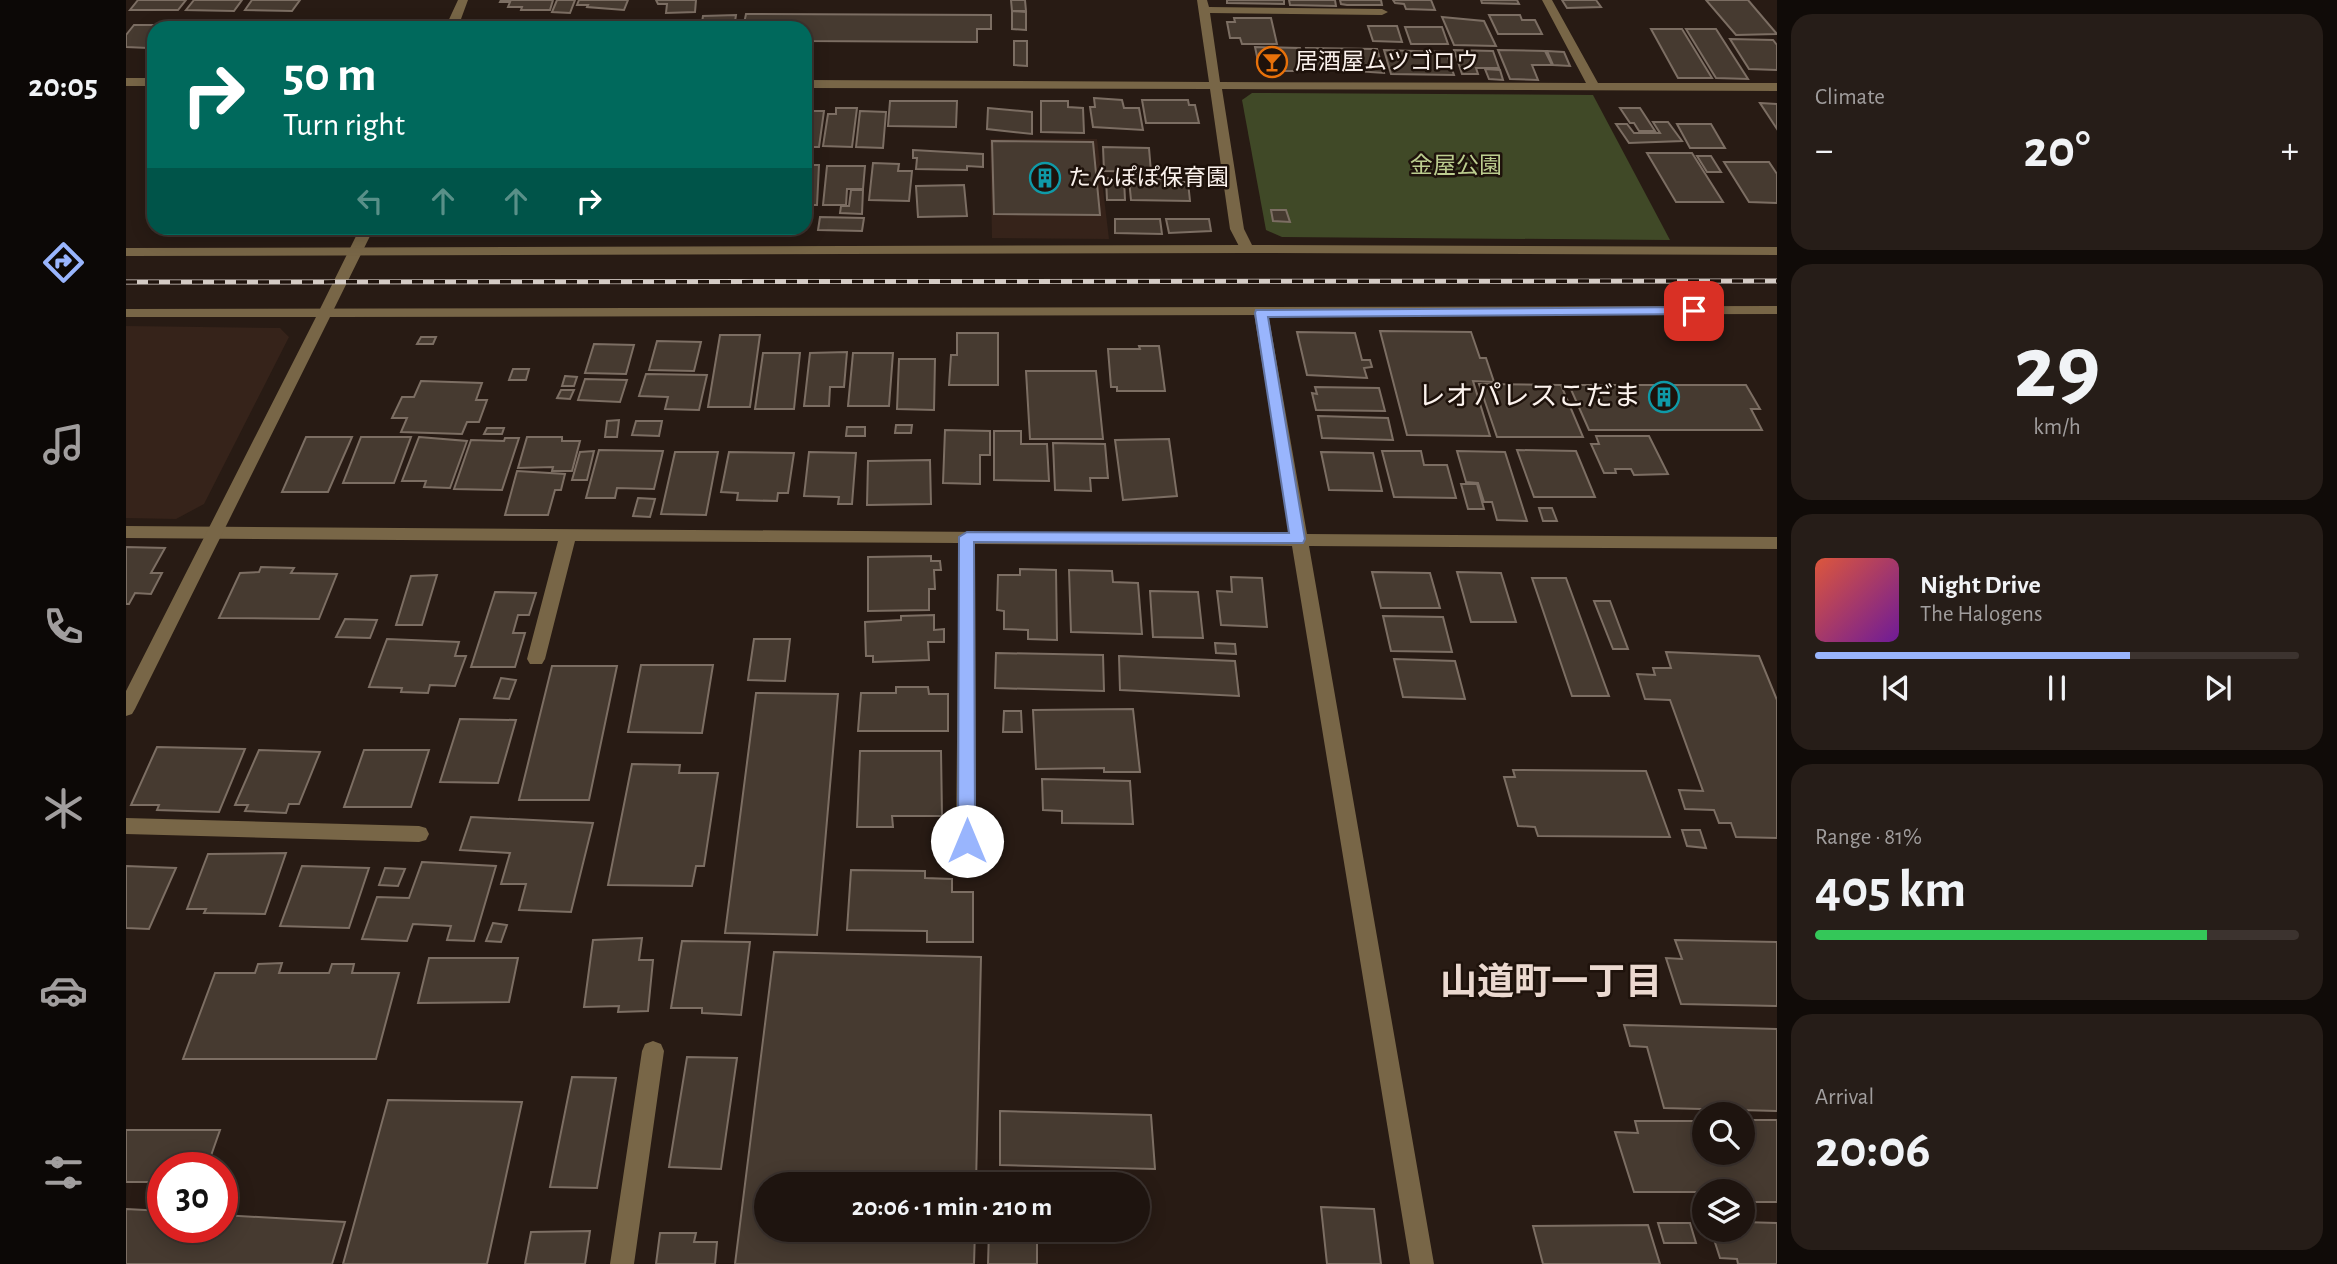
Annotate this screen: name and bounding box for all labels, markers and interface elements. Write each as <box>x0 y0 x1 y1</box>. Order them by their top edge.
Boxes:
bar icon: 居酒屋ムツゴロウ <box>1255 45 1289 79</box>
icon: right <box>168 49 259 140</box>
place label: 居酒屋ムツゴロウ <box>1295 49 1479 74</box>
text: 50 m <box>283 51 377 100</box>
text: 20:05 <box>28 70 98 102</box>
text: Climate <box>1815 86 1885 109</box>
text: Turn right <box>283 109 405 141</box>
text: 20° <box>2024 124 2090 176</box>
text: − <box>1815 132 1833 170</box>
text: + <box>2281 132 2299 170</box>
park label: 金屋公園 <box>1410 153 1502 178</box>
building icon: たんぽぽ保育園 <box>1028 161 1062 195</box>
place label: たんぽぽ保育園 <box>1068 165 1229 190</box>
icon: left <box>351 182 389 220</box>
icon: ahead <box>424 182 462 220</box>
icon: ahead <box>497 182 535 220</box>
icon: right <box>570 182 608 220</box>
icon: directions <box>39 238 88 287</box>
pin <box>1664 281 1724 341</box>
icon: arrive <box>1675 292 1713 330</box>
text: 29 <box>2014 323 2100 414</box>
building icon: レオパレスこだま <box>1647 380 1681 414</box>
place label: レオパレスこだま <box>1418 382 1641 411</box>
text: km/h <box>2033 416 2081 439</box>
icon: music <box>39 420 88 469</box>
text: Night Drive <box>1920 572 2041 598</box>
icon: phone <box>39 602 88 651</box>
text: The Halogens <box>1920 603 2042 626</box>
icon: previous <box>1877 669 1915 707</box>
icon: pause <box>2038 669 2076 707</box>
icon: next <box>2199 669 2237 707</box>
icon: climate <box>39 784 88 833</box>
position arrow <box>930 804 1004 878</box>
text: Range · 81% <box>1815 826 1922 849</box>
text: 405 km <box>1815 864 1966 916</box>
district label: 山道町一丁目 <box>1440 962 1662 1001</box>
icon: car <box>39 966 88 1015</box>
text: Arrival <box>1815 1086 1874 1109</box>
map controls <box>1692 1102 1755 1242</box>
button: search <box>1692 1102 1755 1165</box>
text: 20:06 <box>1815 1124 1931 1176</box>
icon: filters <box>39 1148 88 1197</box>
speed limit sign: 30 <box>147 1152 238 1243</box>
button: layers <box>1692 1179 1755 1242</box>
text: 20:06 · 1 min · 210 m <box>852 1194 1052 1220</box>

